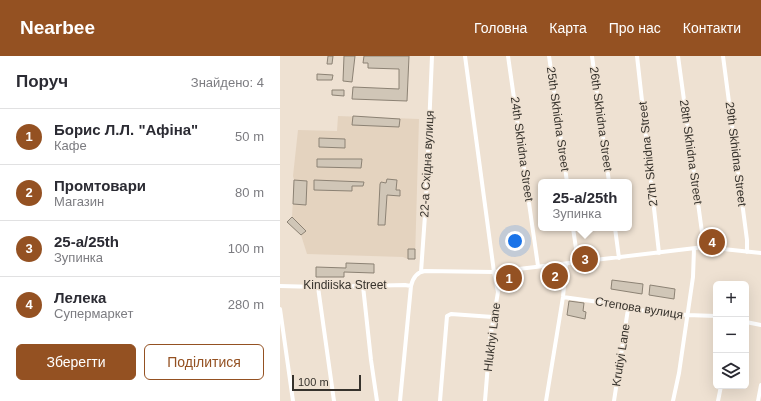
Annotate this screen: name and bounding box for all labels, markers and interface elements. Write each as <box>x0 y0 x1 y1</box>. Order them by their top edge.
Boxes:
text: Nearbee <box>20 17 95 38</box>
text: Головна <box>474 20 527 36</box>
text: Карта <box>549 20 587 36</box>
text: Про нас <box>609 20 661 36</box>
text: Контакти <box>683 20 741 36</box>
street label: 25th Skhidna Street <box>544 66 572 173</box>
street label: 26th Skhidna Street <box>587 66 615 173</box>
text: Поруч <box>16 72 68 91</box>
text: Знайдено: 4 <box>191 75 264 90</box>
street label: 24th Skhidna Street <box>508 96 536 203</box>
street label: 28th Skhidna Street <box>677 99 705 206</box>
street label: 27th Skhidna Street <box>635 100 660 207</box>
street label: 29th Skhidna Street <box>723 101 749 208</box>
street label: 22-а Східна вулиця <box>417 110 437 218</box>
text: Борис Л.Л. "Афіна" <box>54 121 198 138</box>
text: 1 <box>25 129 33 144</box>
text: 50 m <box>235 129 264 144</box>
text: Кафе <box>54 138 87 153</box>
text: Промтовари <box>54 177 146 194</box>
popup <box>538 179 632 231</box>
text: 2 <box>25 185 33 200</box>
text: 80 m <box>235 185 264 200</box>
text: 25-а/25th <box>552 189 618 206</box>
text: Магазин <box>54 194 104 209</box>
text: Зупинка <box>552 206 602 221</box>
pin: 4 <box>699 227 725 257</box>
your location <box>505 231 525 251</box>
text: 25-а/25th <box>54 233 119 250</box>
text: 3 <box>25 241 33 256</box>
text: 100 m <box>228 241 264 256</box>
pin: 3 <box>572 244 598 274</box>
text: Зупинка <box>54 250 103 265</box>
pin: 2 <box>542 261 568 291</box>
pin: 1 <box>496 263 522 293</box>
street label: Kindiiska Street <box>303 278 387 292</box>
map controls <box>713 281 749 389</box>
button: + <box>713 281 749 317</box>
text: Лелека <box>54 289 106 306</box>
street label: Степова вулиця <box>594 294 684 322</box>
text: 4 <box>25 297 33 312</box>
text: 280 m <box>228 297 264 312</box>
street label: Hlukhyi Lane <box>481 301 503 372</box>
text: Супермаркет <box>54 306 133 321</box>
button: − <box>713 317 749 353</box>
street label: Krutiyi Lane <box>609 322 633 387</box>
button: Зберегти <box>16 344 136 380</box>
button: Поділитися <box>144 344 264 380</box>
button: layers <box>713 353 749 389</box>
scale bar <box>292 373 361 392</box>
text: 100 m <box>298 376 329 388</box>

